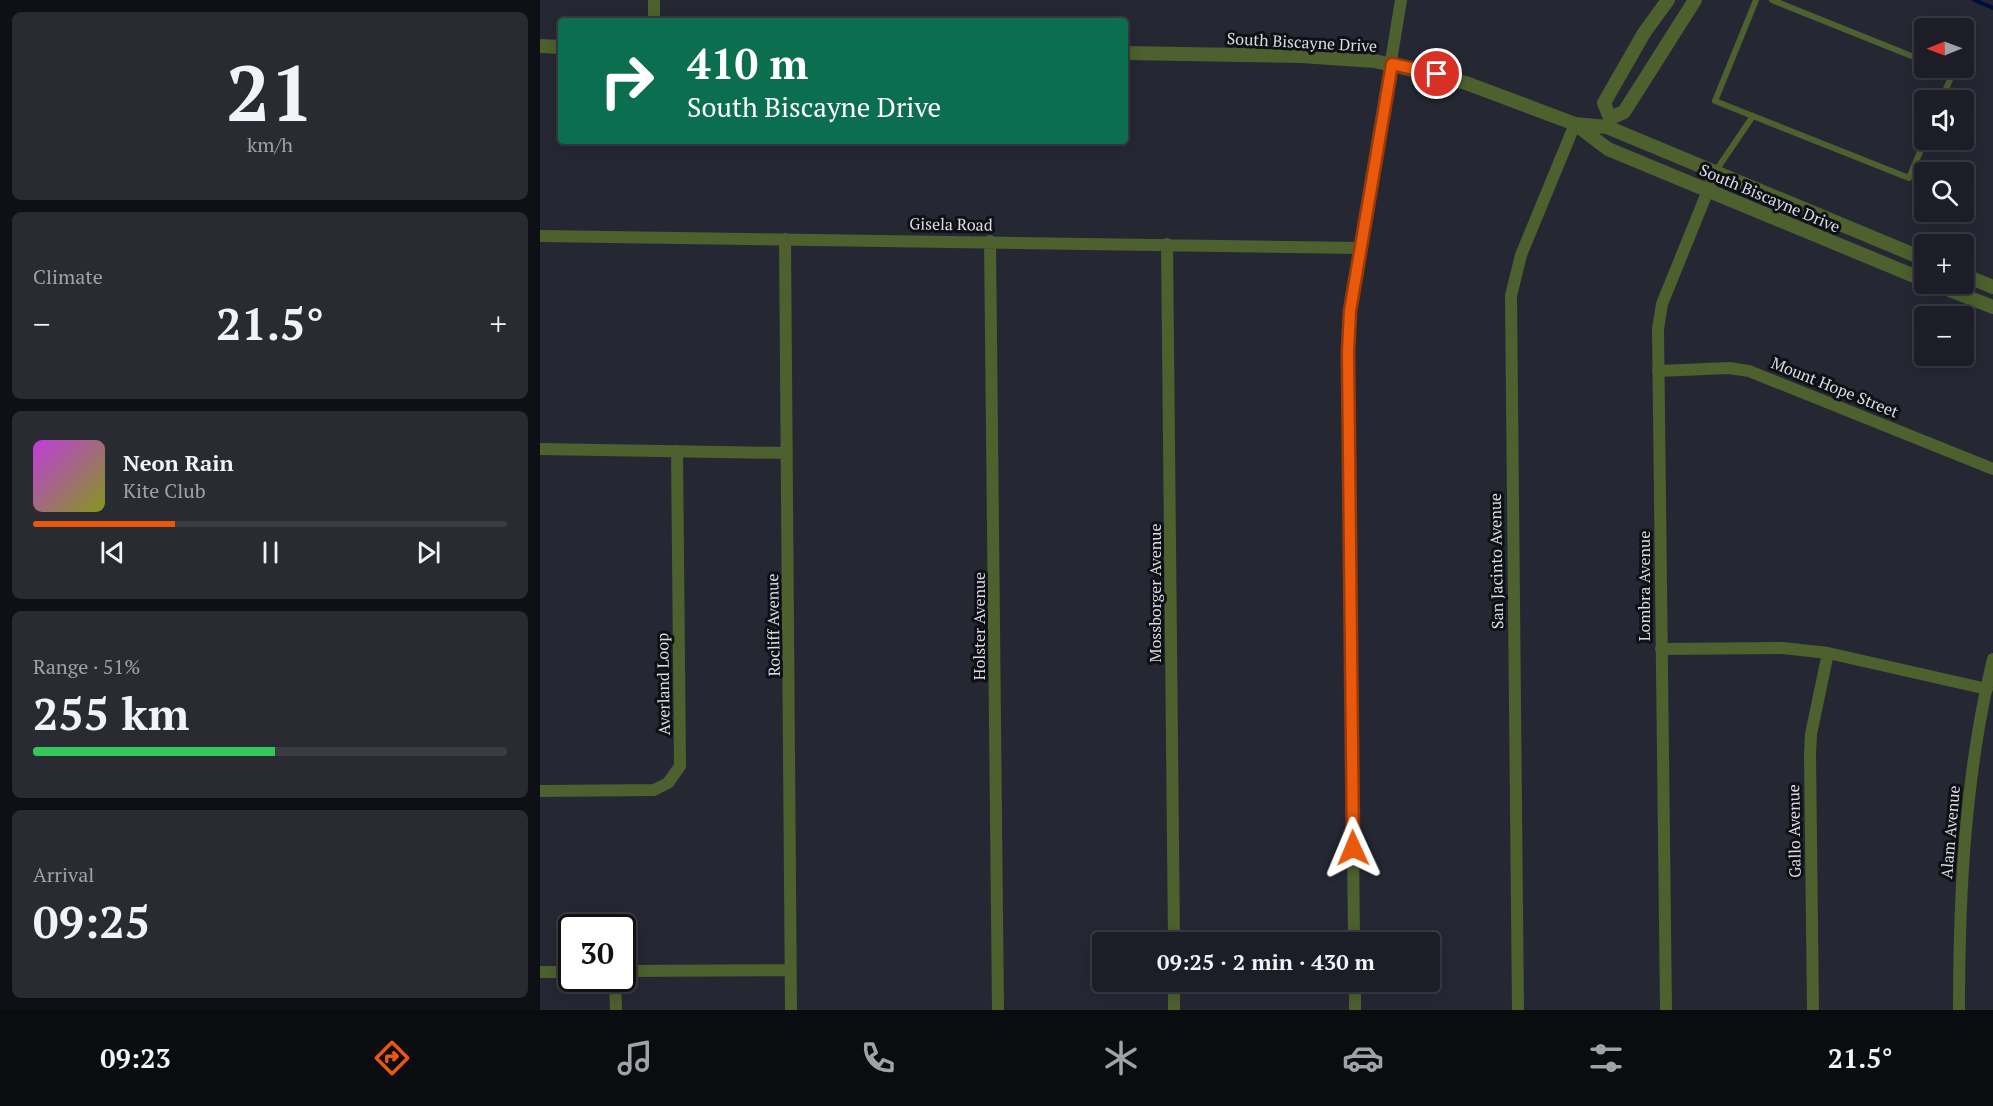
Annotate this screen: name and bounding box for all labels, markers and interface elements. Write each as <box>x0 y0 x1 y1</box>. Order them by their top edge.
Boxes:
north arrow <box>1914 18 1974 78</box>
map controls <box>1914 18 1974 366</box>
street label: South Biscayne Drive <box>1226 27 1378 57</box>
text: 410 m <box>687 35 808 91</box>
text: 21 <box>226 40 314 143</box>
icon: right <box>588 42 666 120</box>
pin <box>1411 48 1462 99</box>
icon: arrive <box>1420 57 1453 90</box>
text: South Biscayne Drive <box>687 89 941 125</box>
button: sound <box>1914 90 1974 150</box>
text: km/h <box>247 131 293 158</box>
street label: South Biscayne Drive <box>1696 158 1844 238</box>
button: search <box>1914 162 1974 222</box>
street label: Gisela Road <box>909 212 993 236</box>
button: + <box>1914 234 1974 294</box>
text: Climate <box>33 263 103 290</box>
text: 21.5° <box>216 293 324 353</box>
text: − <box>33 302 51 345</box>
text: + <box>489 302 507 345</box>
button: − <box>1914 306 1974 366</box>
street label: Mount Hope Street <box>1768 351 1902 423</box>
text: Neon Rain <box>123 448 234 477</box>
text: Kite Club <box>123 477 206 504</box>
street label: San Jacinto Avenue <box>1484 493 1508 629</box>
street label: Mossborger Avenue <box>1144 524 1166 662</box>
street label: Lombra Avenue <box>1633 531 1655 641</box>
icon: previous <box>96 536 129 569</box>
icon: pause <box>254 536 287 569</box>
icon: next <box>412 536 445 569</box>
street label: Holster Avenue <box>968 572 990 680</box>
street label: Rocliff Avenue <box>761 573 785 677</box>
street label: Averland Loop <box>651 633 675 735</box>
text: Range · 51% <box>33 653 140 680</box>
text: 255 km <box>33 683 189 743</box>
street label: Gallo Avenue <box>1782 784 1806 878</box>
street label: Alam Avenue <box>1935 784 1965 880</box>
position arrow <box>1321 816 1385 880</box>
text: Arrival <box>33 861 94 888</box>
text: 09:25 <box>33 891 150 951</box>
speed limit sign: 30 <box>558 914 636 992</box>
text: 09:25 · 2 min · 430 m <box>1157 947 1375 976</box>
icon: directions <box>371 1037 413 1079</box>
icon: music <box>614 1037 656 1079</box>
icon: phone <box>857 1037 899 1079</box>
icon: climate <box>1100 1037 1142 1079</box>
icon: car <box>1342 1037 1384 1079</box>
icon: filters <box>1585 1037 1627 1079</box>
text: 09:23 <box>100 1040 171 1076</box>
text: 21.5° <box>1828 1040 1893 1076</box>

